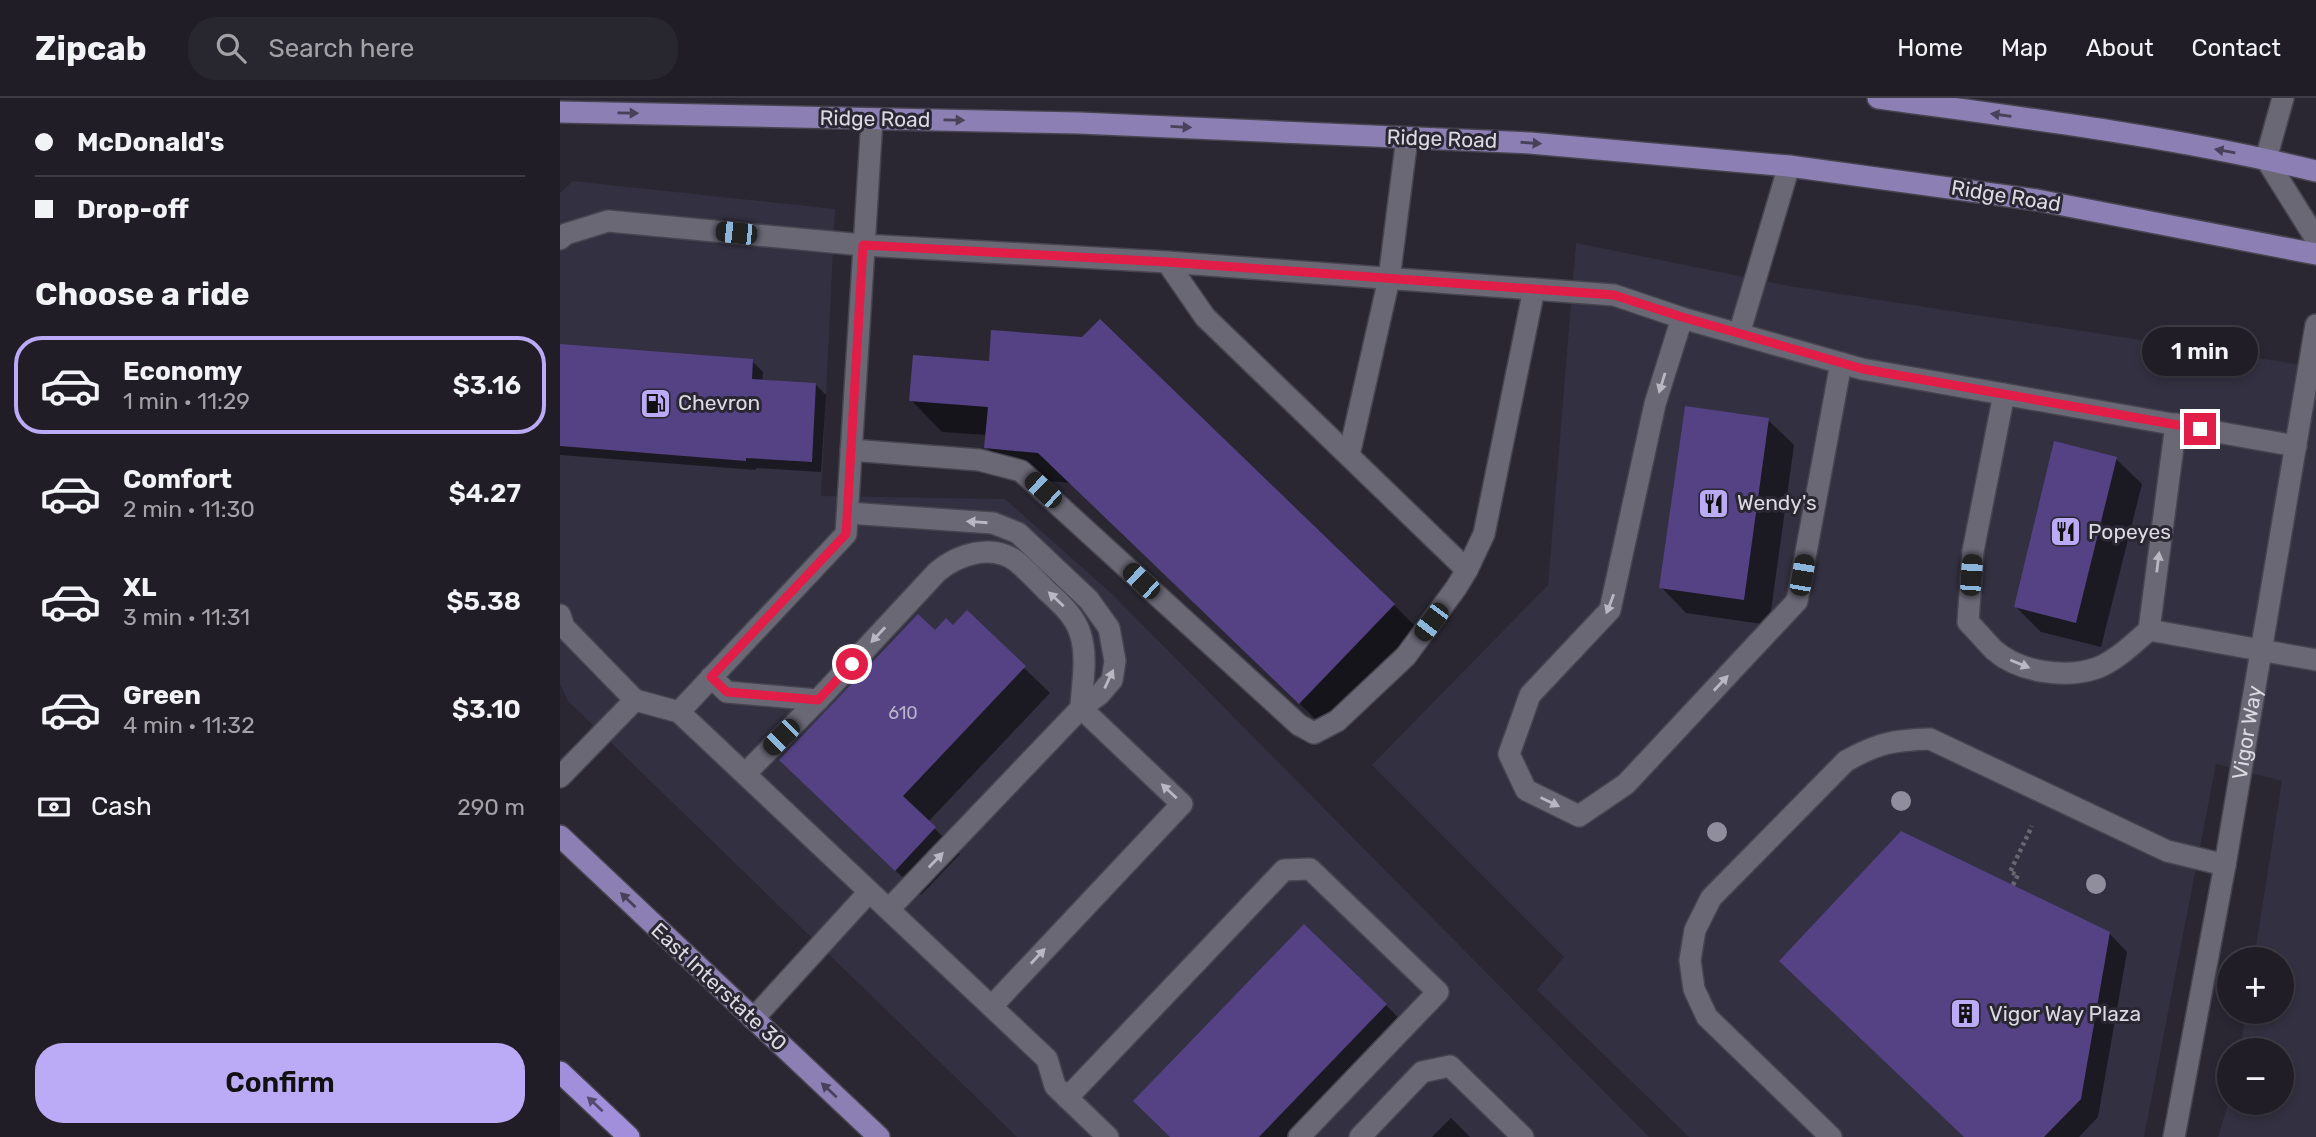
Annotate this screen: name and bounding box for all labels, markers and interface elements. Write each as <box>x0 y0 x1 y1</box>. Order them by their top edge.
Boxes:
search box <box>188 17 678 80</box>
text: Zipcab <box>35 29 146 68</box>
icon: search <box>212 29 250 67</box>
text: Search here <box>268 33 414 64</box>
text: Home <box>1897 34 1963 62</box>
text: Map <box>2001 34 2048 62</box>
text: About <box>2086 34 2154 62</box>
text: Contact <box>2192 34 2281 62</box>
street label: Ridge Road <box>820 105 930 132</box>
one-way arrow <box>617 108 639 119</box>
one-way arrow <box>1990 109 2012 120</box>
one-way arrow <box>943 114 965 126</box>
one-way arrow <box>1170 122 1192 133</box>
street label: Ridge Road <box>1386 124 1498 153</box>
text: McDonald's <box>77 127 225 158</box>
one-way arrow <box>1520 138 1542 149</box>
one-way arrow <box>2214 146 2236 157</box>
street label: Ridge Road <box>1950 175 2063 216</box>
text: Drop-off <box>77 194 189 225</box>
car <box>715 220 758 246</box>
text: Choose a ride <box>35 275 249 313</box>
callout: 1 min <box>2142 328 2258 376</box>
text: 1 min <box>2171 337 2229 365</box>
icon: car <box>39 354 102 417</box>
text: Economy <box>123 356 242 387</box>
text: $3.16 <box>453 370 521 401</box>
one-way arrow <box>1656 373 1667 394</box>
fuel station icon: Chevron <box>638 386 672 420</box>
text: 1 min · 11:29 <box>123 387 250 415</box>
place label: Chevron <box>678 390 760 415</box>
route end <box>2184 413 2216 445</box>
icon: car <box>39 462 102 525</box>
text: Comfort <box>123 464 232 495</box>
car <box>1021 468 1066 512</box>
text: $4.27 <box>449 478 521 509</box>
restaurant icon: Wendy's <box>1697 486 1731 520</box>
place label: Wendy's <box>1737 490 1817 515</box>
text: 2 min · 11:30 <box>123 495 255 523</box>
restaurant icon: Popeyes <box>2048 515 2082 549</box>
one-way arrow <box>966 516 988 527</box>
place label: Popeyes <box>2088 519 2171 544</box>
one-way arrow <box>2153 551 2164 573</box>
car <box>1789 552 1816 598</box>
car <box>1960 553 1983 597</box>
car <box>1119 559 1164 603</box>
icon: car <box>39 570 102 633</box>
text: XL <box>123 572 156 603</box>
text: $5.38 <box>446 586 521 617</box>
one-way arrow <box>1048 592 1065 608</box>
one-way arrow <box>1604 594 1615 615</box>
car <box>1410 599 1453 645</box>
text: 3 min · 11:31 <box>123 603 250 631</box>
one-way arrow <box>871 626 887 643</box>
route start <box>836 648 868 680</box>
one-way arrow <box>2010 659 2031 670</box>
one-way arrow <box>1103 669 1115 689</box>
one-way arrow <box>1712 675 1728 692</box>
icon: car <box>39 678 102 741</box>
text: Green <box>123 680 201 711</box>
street label: Vigor Way <box>2227 683 2267 781</box>
text: $3.10 <box>452 694 521 725</box>
house number: 610 <box>888 702 918 724</box>
text: 4 min · 11:32 <box>123 711 255 739</box>
car <box>759 715 804 759</box>
one-way arrow <box>1161 784 1178 800</box>
icon: cash <box>35 788 73 826</box>
text: Cash <box>91 791 152 822</box>
text: 290 m <box>457 793 525 821</box>
one-way arrow <box>1540 796 1560 808</box>
one-way arrow <box>927 852 943 869</box>
one-way arrow <box>620 893 637 909</box>
street label: East Interstate 30 <box>646 917 792 1056</box>
map controls <box>2217 947 2294 1115</box>
button: + <box>2217 947 2294 1024</box>
one-way arrow <box>1030 948 1047 965</box>
building icon: Vigor Way Plaza <box>1949 997 1983 1031</box>
place label: Vigor Way Plaza <box>1989 1001 2141 1026</box>
button: − <box>2217 1038 2294 1115</box>
button: Confirm <box>35 1043 525 1123</box>
one-way arrow <box>821 1083 838 1099</box>
one-way arrow <box>586 1096 603 1113</box>

